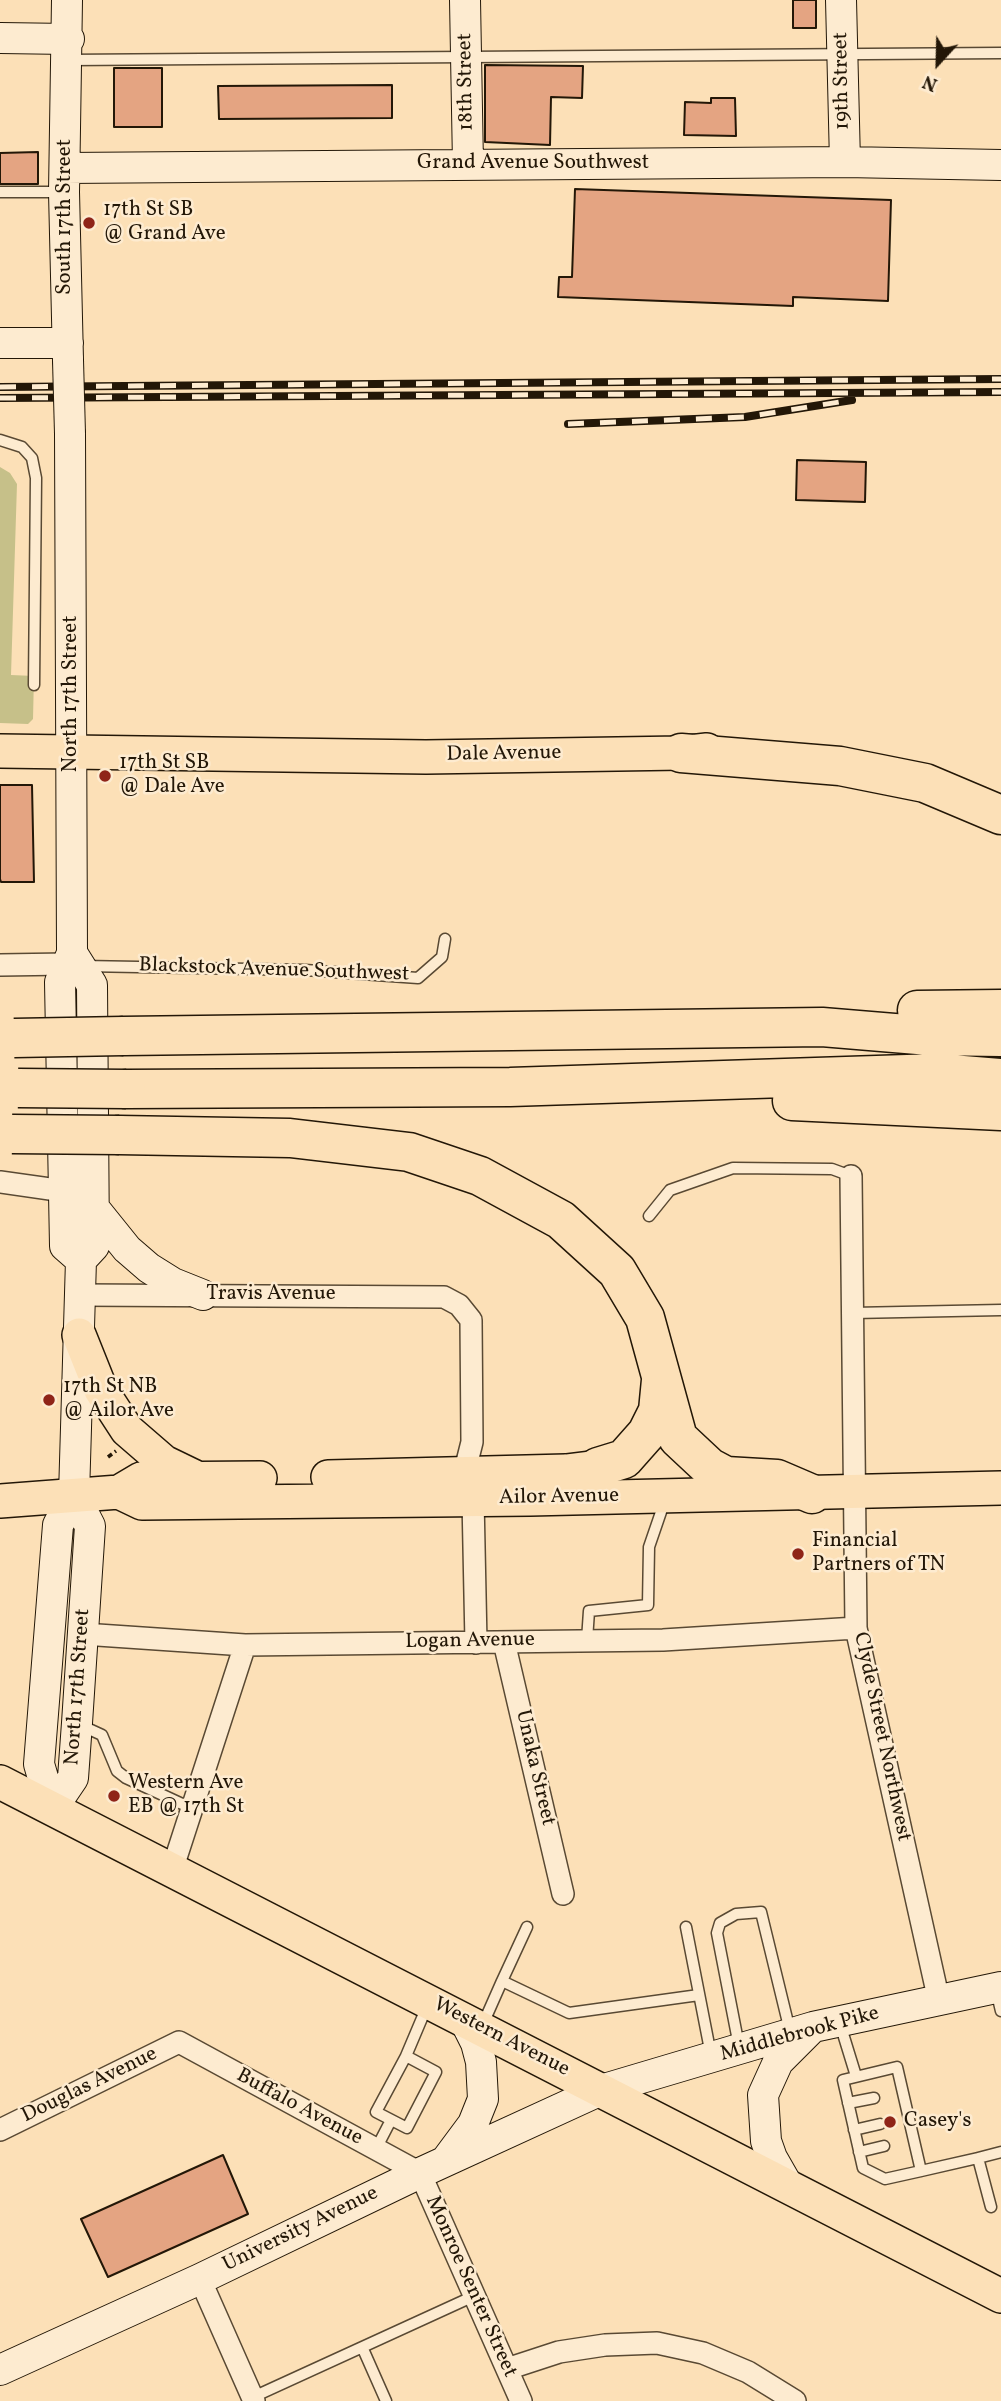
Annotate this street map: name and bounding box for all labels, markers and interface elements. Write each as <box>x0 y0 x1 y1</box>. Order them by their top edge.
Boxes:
north arrow <box>903 28 973 98</box>
street label: 19th Street <box>830 32 856 130</box>
street label: 18th Street <box>454 33 480 131</box>
text: N <box>919 68 941 97</box>
street label: South 17th Street <box>53 139 79 295</box>
street label: Grand Avenue Southwest <box>417 151 649 177</box>
place label: 17th St SB @ Grand Ave <box>103 198 226 248</box>
marker: 17th St SB @ Grand Ave <box>81 215 97 231</box>
street label: North 17th Street <box>59 615 85 773</box>
street label: Dale Avenue <box>446 741 562 769</box>
place label: 17th St SB @ Dale Ave <box>119 751 225 801</box>
marker: 17th St SB @ Dale Ave <box>97 768 113 784</box>
street label: Blackstock Avenue Southwest <box>138 954 410 988</box>
street label: Travis Avenue <box>206 1282 336 1308</box>
place label: 17th St NB @ Ailor Ave <box>63 1375 174 1425</box>
marker: 17th St NB @ Ailor Ave <box>41 1392 57 1408</box>
street label: Ailor Avenue <box>499 1484 619 1512</box>
place label: Financial Partners of TN <box>812 1529 945 1579</box>
marker: Financial Partners of TN <box>790 1546 806 1562</box>
street label: North 17th Street <box>61 1608 97 1766</box>
street label: Logan Avenue <box>405 1628 535 1656</box>
street label: Clyde Street Northwest <box>846 1630 916 1844</box>
street label: Unaka Street <box>508 1708 560 1828</box>
place label: Western Ave EB @ 17th St <box>128 1771 244 1821</box>
marker: Western Ave EB @ 17th St <box>106 1788 122 1804</box>
street label: Western Avenue <box>429 1993 573 2083</box>
street label: Middlebrook Pike <box>718 2002 882 2068</box>
street label: Douglas Avenue <box>18 2042 162 2130</box>
street label: Buffalo Avenue <box>231 2064 367 2152</box>
place label: Casey's <box>904 2109 971 2135</box>
marker: Casey's <box>882 2114 898 2130</box>
street label: University Avenue <box>219 2182 383 2278</box>
street label: Monroe Senter Street <box>419 2192 521 2382</box>

